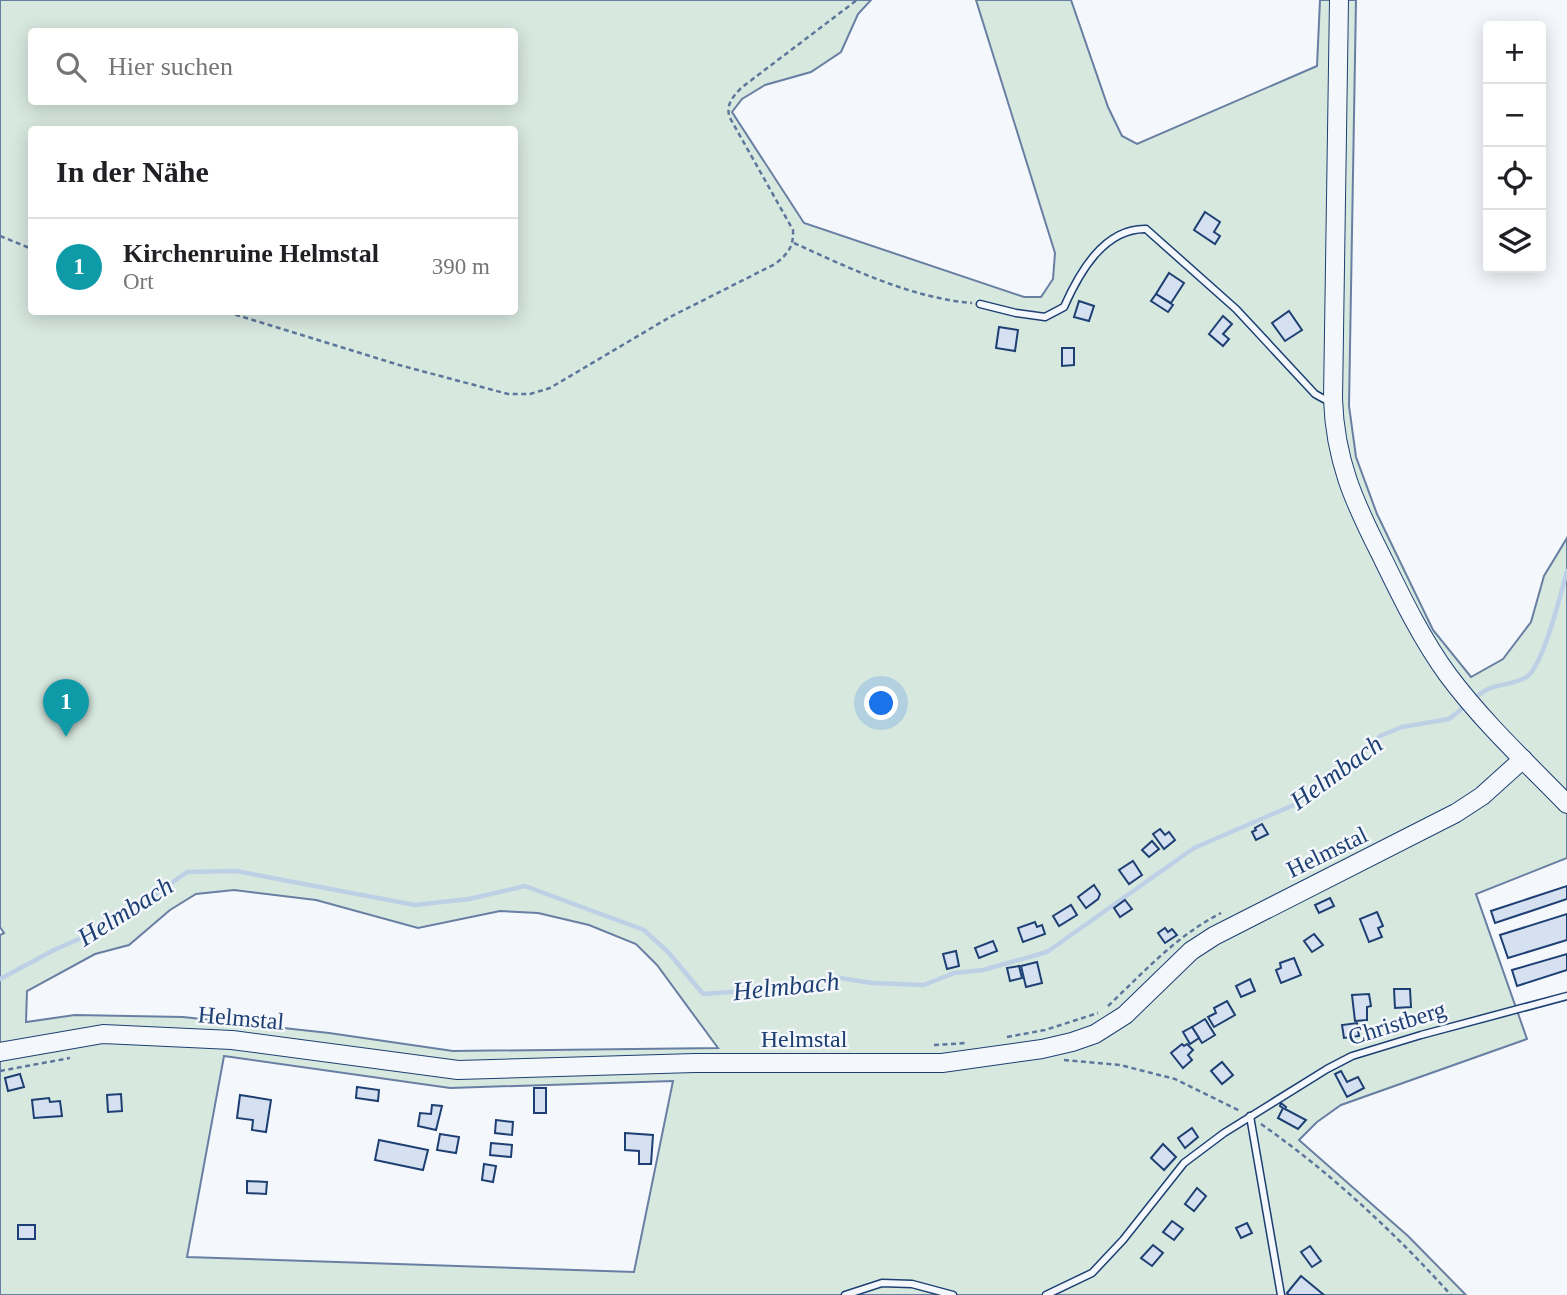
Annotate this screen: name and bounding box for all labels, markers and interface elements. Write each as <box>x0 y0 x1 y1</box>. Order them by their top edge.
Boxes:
map controls <box>1483 21 1546 273</box>
button: + <box>1483 21 1546 84</box>
search box <box>28 28 518 105</box>
icon: search <box>52 48 90 86</box>
text: Hier suchen <box>108 52 233 81</box>
button: − <box>1483 84 1546 147</box>
button: locate <box>1483 147 1546 210</box>
text: In der Nähe <box>56 155 209 188</box>
button: layers <box>1483 210 1546 273</box>
text: Kirchenruine Helmstal <box>123 239 379 268</box>
text: 1 <box>73 254 85 279</box>
text: 390 m <box>432 254 490 279</box>
text: Ort <box>123 269 154 294</box>
pin: 1 <box>43 679 89 737</box>
your location <box>864 686 898 720</box>
water label: Helmbach <box>1284 729 1388 816</box>
street label: Helmstal <box>1282 821 1372 883</box>
water label: Helmbach <box>71 871 178 953</box>
water label: Helmbach <box>730 966 841 1007</box>
street label: Christberg <box>1345 996 1449 1050</box>
street label: Helmstal <box>197 1001 286 1035</box>
street label: Helmstal <box>761 1026 848 1052</box>

